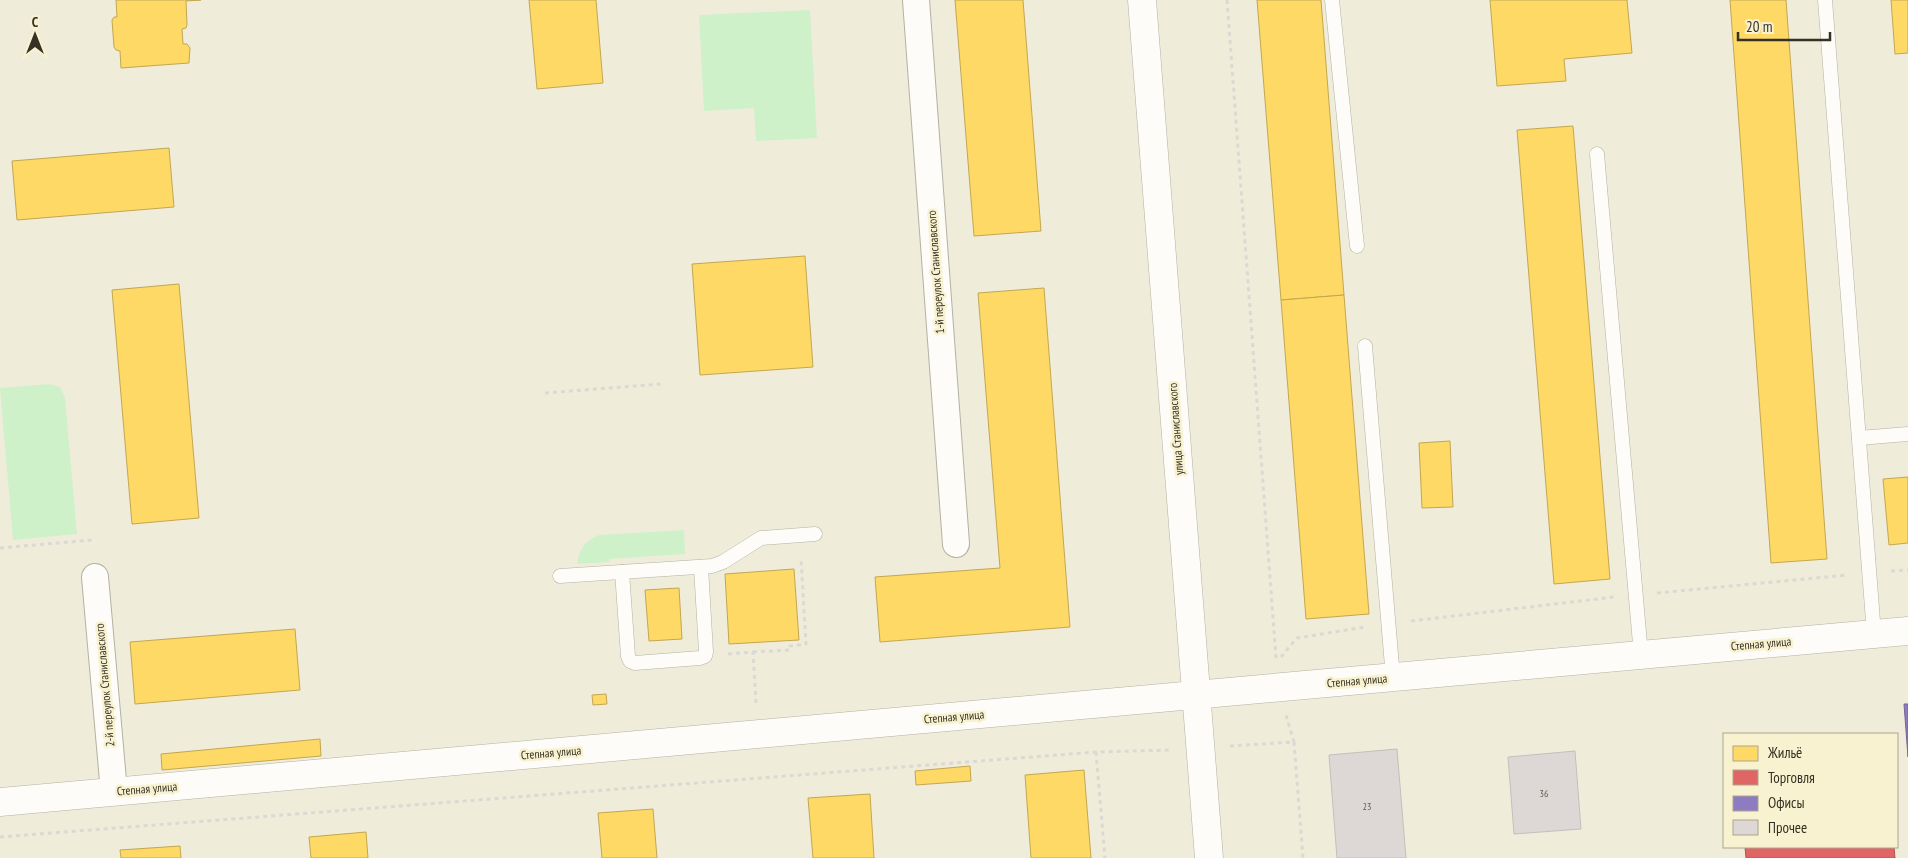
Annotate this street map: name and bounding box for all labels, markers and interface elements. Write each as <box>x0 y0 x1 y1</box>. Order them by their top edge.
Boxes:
north arrow <box>10 10 60 60</box>
scale bar <box>1738 10 1830 42</box>
text: С <box>32 13 39 31</box>
text: 20 m <box>1746 17 1772 36</box>
street label: 1-й переулок Станиславского <box>924 210 947 334</box>
street label: улица Станиславского <box>1165 382 1186 476</box>
street label: 2-й переулок Станиславского <box>92 623 117 747</box>
street label: Степная улица <box>1730 633 1792 654</box>
street label: Степная улица <box>1326 670 1388 691</box>
street label: Степная улица <box>923 706 985 727</box>
legend <box>1723 733 1898 848</box>
street label: Степная улица <box>520 742 582 763</box>
text: Жильё <box>1767 743 1802 762</box>
text: Торговля <box>1768 768 1815 787</box>
street label: Степная улица <box>116 778 178 799</box>
house number: 36 <box>1540 787 1549 800</box>
text: Офисы <box>1768 793 1804 812</box>
house number: 23 <box>1363 800 1372 813</box>
text: Прочее <box>1768 818 1807 837</box>

